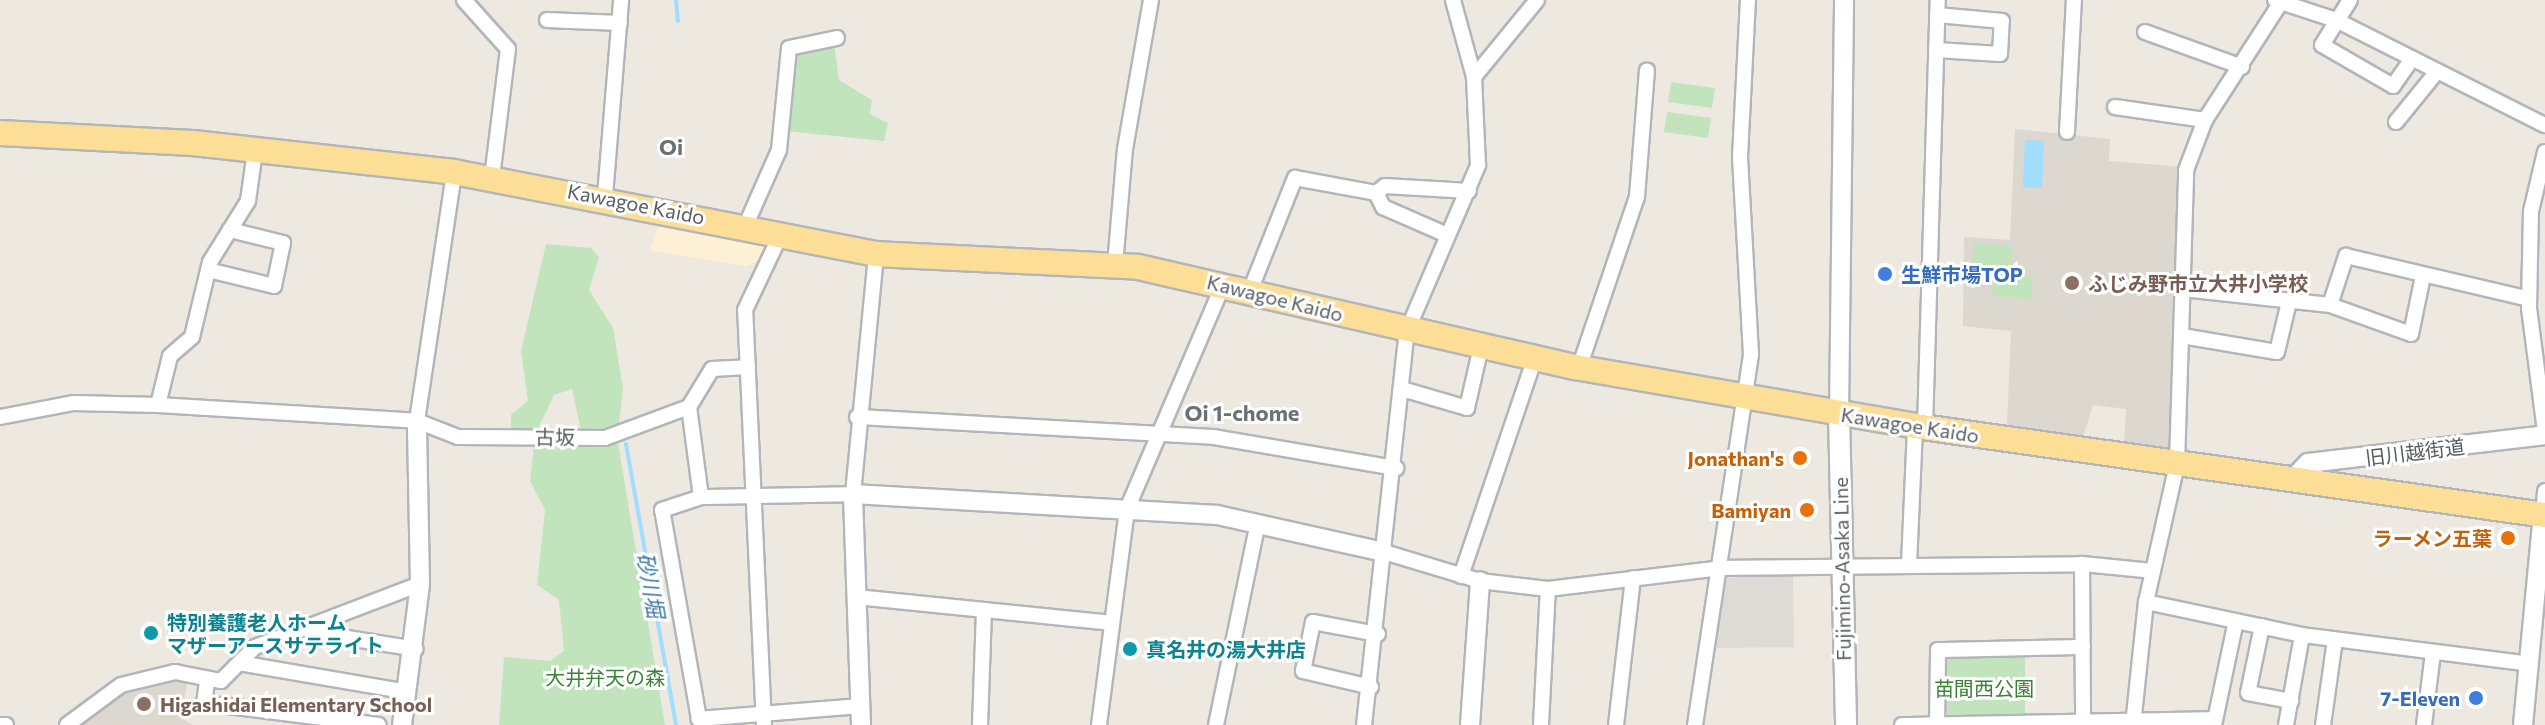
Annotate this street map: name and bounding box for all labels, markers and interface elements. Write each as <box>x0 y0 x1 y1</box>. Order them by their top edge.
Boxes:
district label: Oi <box>659 134 683 160</box>
street label: Kawagoe Kaido <box>565 179 707 229</box>
place label: 生鮮市場TOP <box>1901 262 2023 286</box>
marker: 生鮮市場TOP <box>1876 265 1894 283</box>
street label: Kawagoe Kaido <box>1204 269 1346 327</box>
place label: ふじみ野市立大井小学校 <box>2088 271 2308 295</box>
marker: ふじみ野市立大井小学校 <box>2063 274 2081 292</box>
district label: Oi 1-chome <box>1185 400 1299 426</box>
street label: Kawagoe Kaido <box>1839 402 1981 448</box>
street label: 古坂 <box>535 425 575 449</box>
street label: 旧川越街道 <box>2364 434 2466 470</box>
place label: Jonathan's <box>1688 446 1784 470</box>
marker: Jonathan's <box>1791 449 1809 467</box>
street label: Fujimino-Asaka Line <box>1828 477 1856 661</box>
place label: Bamiyan <box>1711 498 1791 522</box>
marker: Bamiyan <box>1798 501 1816 519</box>
place label: ラーメン五葉 <box>2372 526 2492 550</box>
marker: ラーメン五葉 <box>2499 529 2517 547</box>
water label: 砂川堀 <box>632 550 670 620</box>
place label: 特別養護老人ホーム マザーアースサテライト <box>167 610 386 657</box>
marker: 特別養護老人ホーム マザーアースサテライト <box>142 624 160 642</box>
place label: 真名井の湯大井店 <box>1146 637 1306 661</box>
marker: 真名井の湯大井店 <box>1121 640 1139 658</box>
park label: 大井弁天の森 <box>545 665 665 689</box>
park label: 苗間西公園 <box>1934 676 2034 700</box>
place label: 7-Eleven <box>2380 686 2460 710</box>
marker: 7-Eleven <box>2467 689 2485 707</box>
place label: Higashidai Elementary School <box>160 692 432 716</box>
marker: Higashidai Elementary School <box>135 695 153 713</box>

